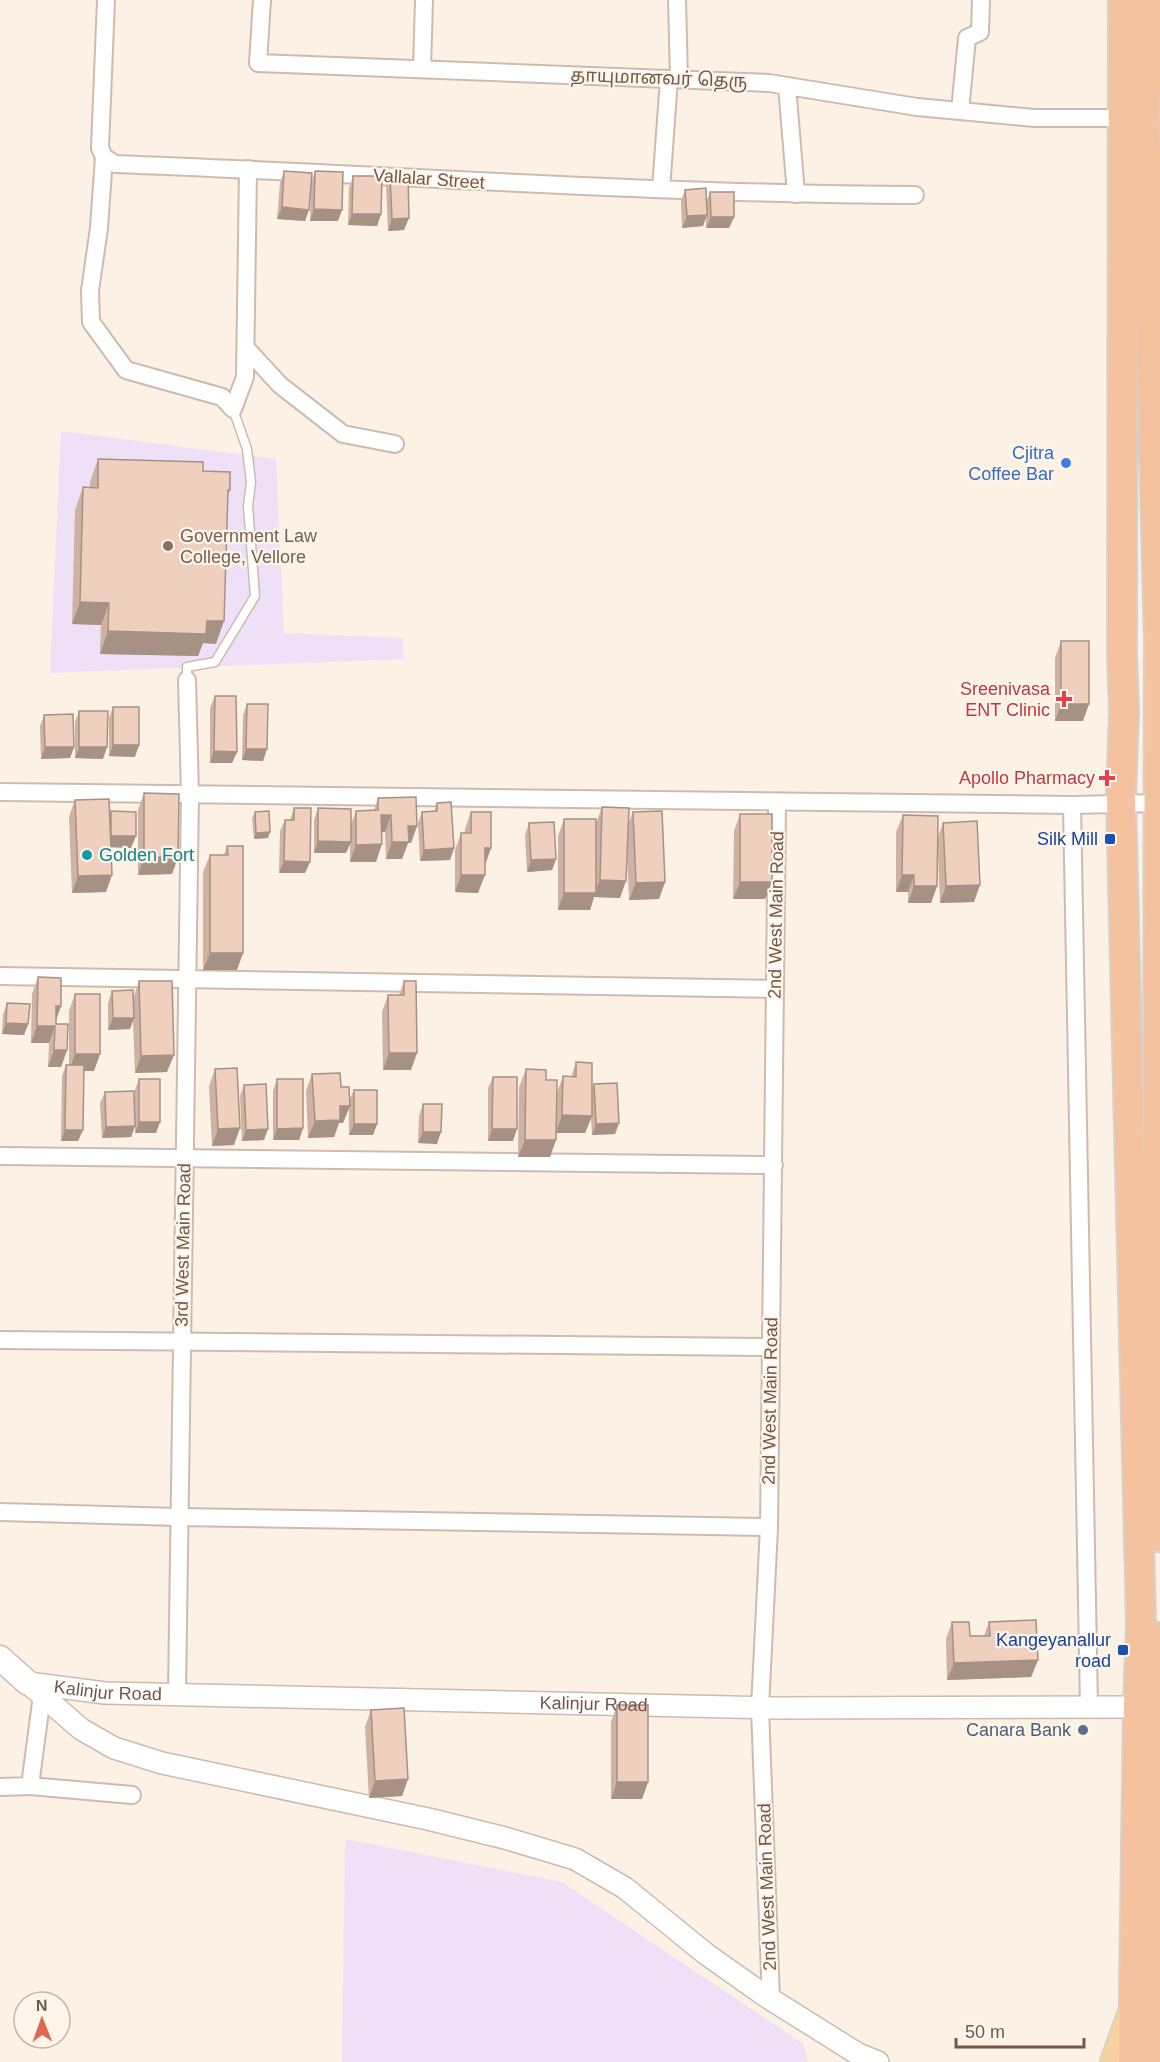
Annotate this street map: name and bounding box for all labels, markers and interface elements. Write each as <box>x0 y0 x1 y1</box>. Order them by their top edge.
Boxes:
street label: தாயுமானவர் தெரு <box>570 65 748 93</box>
street label: Vallalar Street <box>373 165 485 193</box>
place label: Cjitra Coffee Bar <box>968 443 1055 484</box>
marker: Cjitra Coffee Bar <box>1059 456 1073 470</box>
place label: Government Law College, Vellore <box>180 526 318 567</box>
marker: Government Law College, Vellore <box>161 539 175 553</box>
place label: Sreenivasa ENT Clinic <box>960 679 1051 720</box>
marker: Sreenivasa ENT Clinic <box>1055 690 1073 708</box>
place label: Apollo Pharmacy <box>959 768 1095 788</box>
marker: Apollo Pharmacy <box>1100 771 1114 785</box>
place label: Silk Mill <box>1037 829 1098 849</box>
street label: 2nd West Main Road <box>765 831 787 999</box>
marker: Silk Mill <box>1103 832 1117 846</box>
place label: Golden Fort <box>99 845 194 865</box>
marker: Golden Fort <box>80 848 94 862</box>
street label: 3rd West Main Road <box>172 1163 194 1327</box>
street label: 2nd West Main Road <box>759 1317 781 1485</box>
place label: Kangeyanallur road <box>996 1630 1111 1671</box>
marker: Kangeyanallur road <box>1116 1643 1130 1657</box>
street label: Kalinjur Road <box>53 1676 162 1704</box>
street label: Kalinjur Road <box>539 1693 648 1715</box>
place label: Canara Bank <box>966 1720 1072 1740</box>
marker: Canara Bank <box>1076 1723 1090 1737</box>
street label: 2nd West Main Road <box>754 1803 780 1971</box>
north arrow <box>12 1990 72 2050</box>
text: N <box>36 1997 48 2014</box>
scale bar <box>956 2011 1084 2049</box>
text: 50 m <box>965 2022 1005 2042</box>

